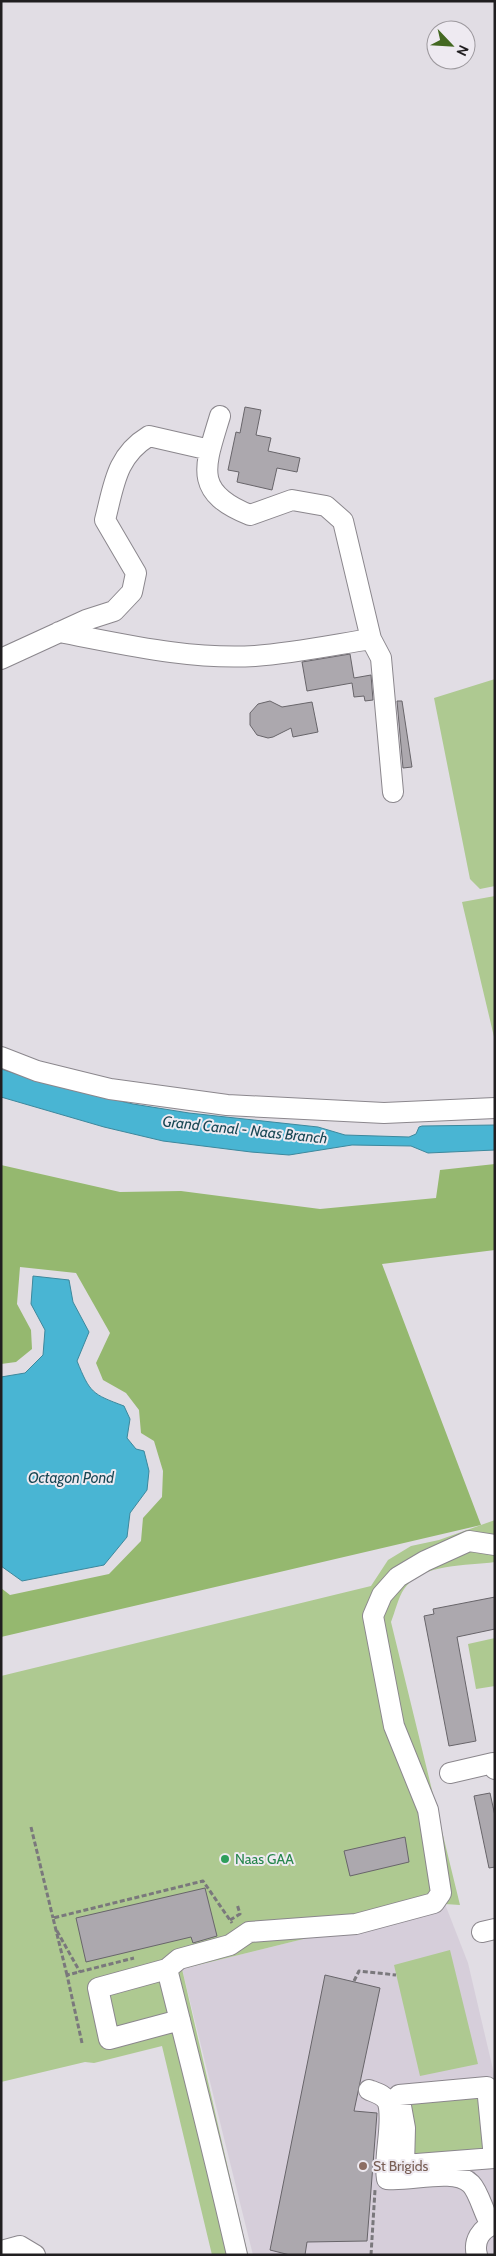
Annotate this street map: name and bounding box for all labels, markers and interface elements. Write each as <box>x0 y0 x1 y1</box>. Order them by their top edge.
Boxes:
north arrow <box>426 20 476 70</box>
text: N <box>453 42 473 59</box>
water label: Grand Canal - Naas Branch <box>162 1112 328 1148</box>
water label: Octagon Pond <box>28 1469 115 1487</box>
place label: Naas GAA <box>235 1850 294 1868</box>
marker: Naas GAA <box>219 1853 231 1865</box>
place label: St Brigids <box>373 2157 428 2175</box>
marker: St Brigids <box>357 2160 369 2172</box>

